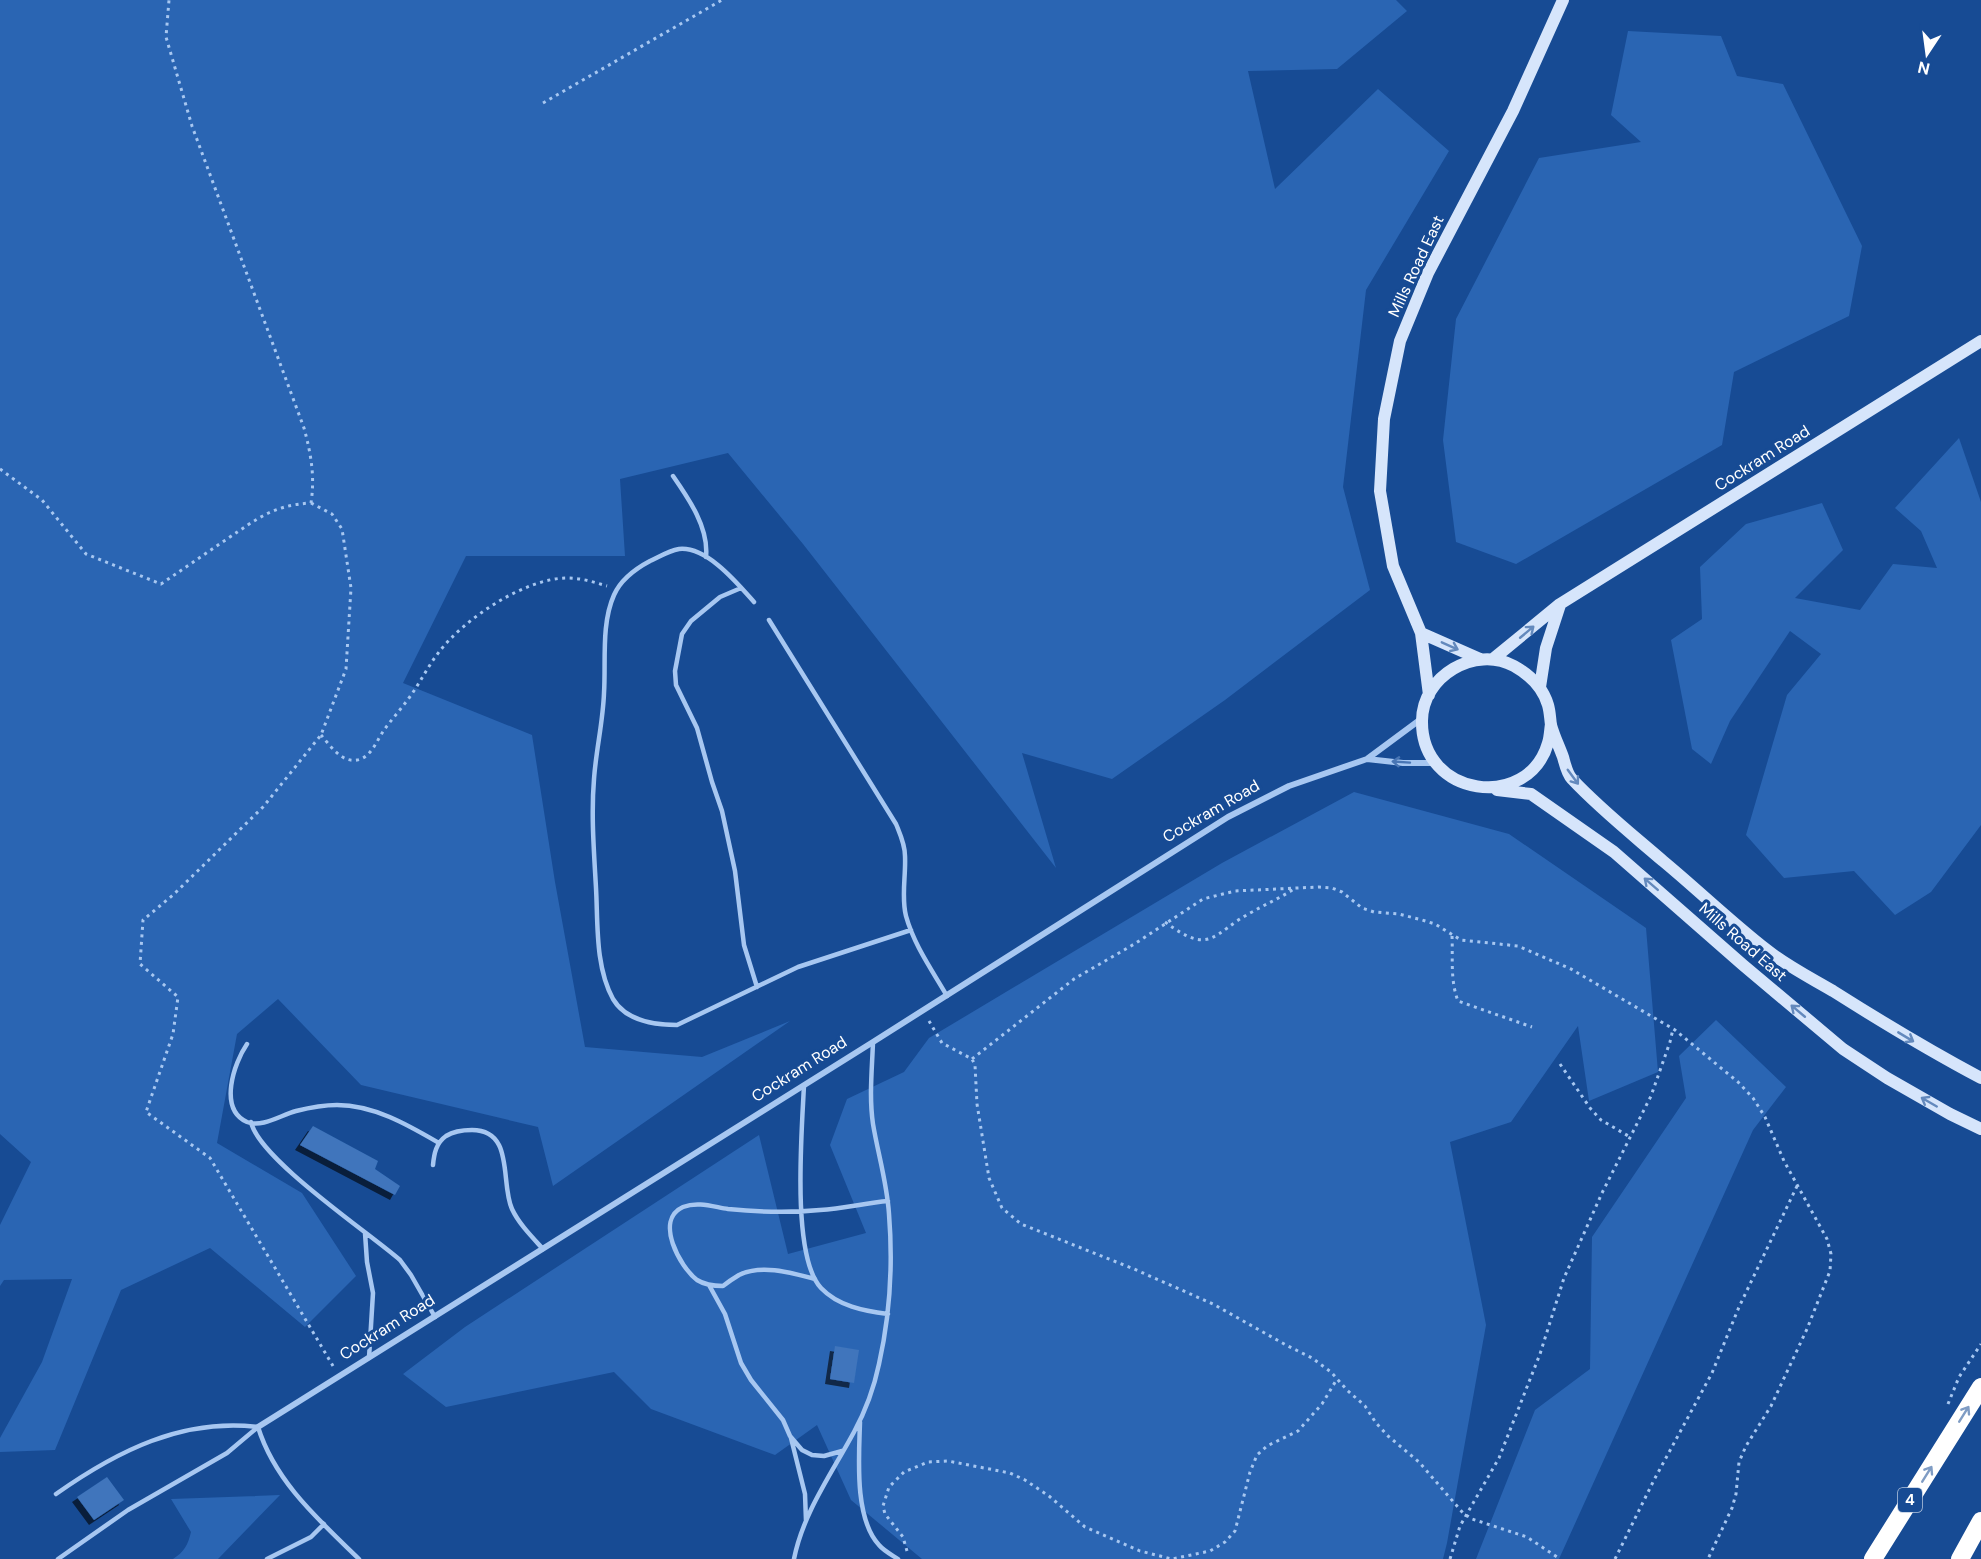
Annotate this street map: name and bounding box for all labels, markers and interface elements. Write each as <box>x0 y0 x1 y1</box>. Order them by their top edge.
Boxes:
north arrow <box>1897 24 1957 84</box>
text: N <box>1916 57 1932 80</box>
street label: Mills Road East <box>1383 212 1449 320</box>
street label: Cockram Road <box>1710 420 1814 496</box>
one-way arrow <box>1519 625 1535 638</box>
one-way arrow <box>1441 641 1459 653</box>
one-way arrow <box>1392 756 1412 767</box>
one-way arrow <box>1567 769 1579 785</box>
street label: Cockram Road <box>1159 775 1263 847</box>
one-way arrow <box>1643 877 1658 891</box>
street label: Mills Road East <box>1695 898 1791 986</box>
one-way arrow <box>1790 1005 1806 1018</box>
street label: Cockram Road <box>747 1031 851 1107</box>
one-way arrow <box>1897 1031 1914 1043</box>
one-way arrow <box>1921 1096 1938 1108</box>
street label: Cockram Road <box>335 1289 439 1365</box>
one-way arrow <box>1959 1406 1971 1423</box>
one-way arrow <box>1921 1466 1933 1483</box>
road number: 4 <box>1898 1488 1922 1512</box>

